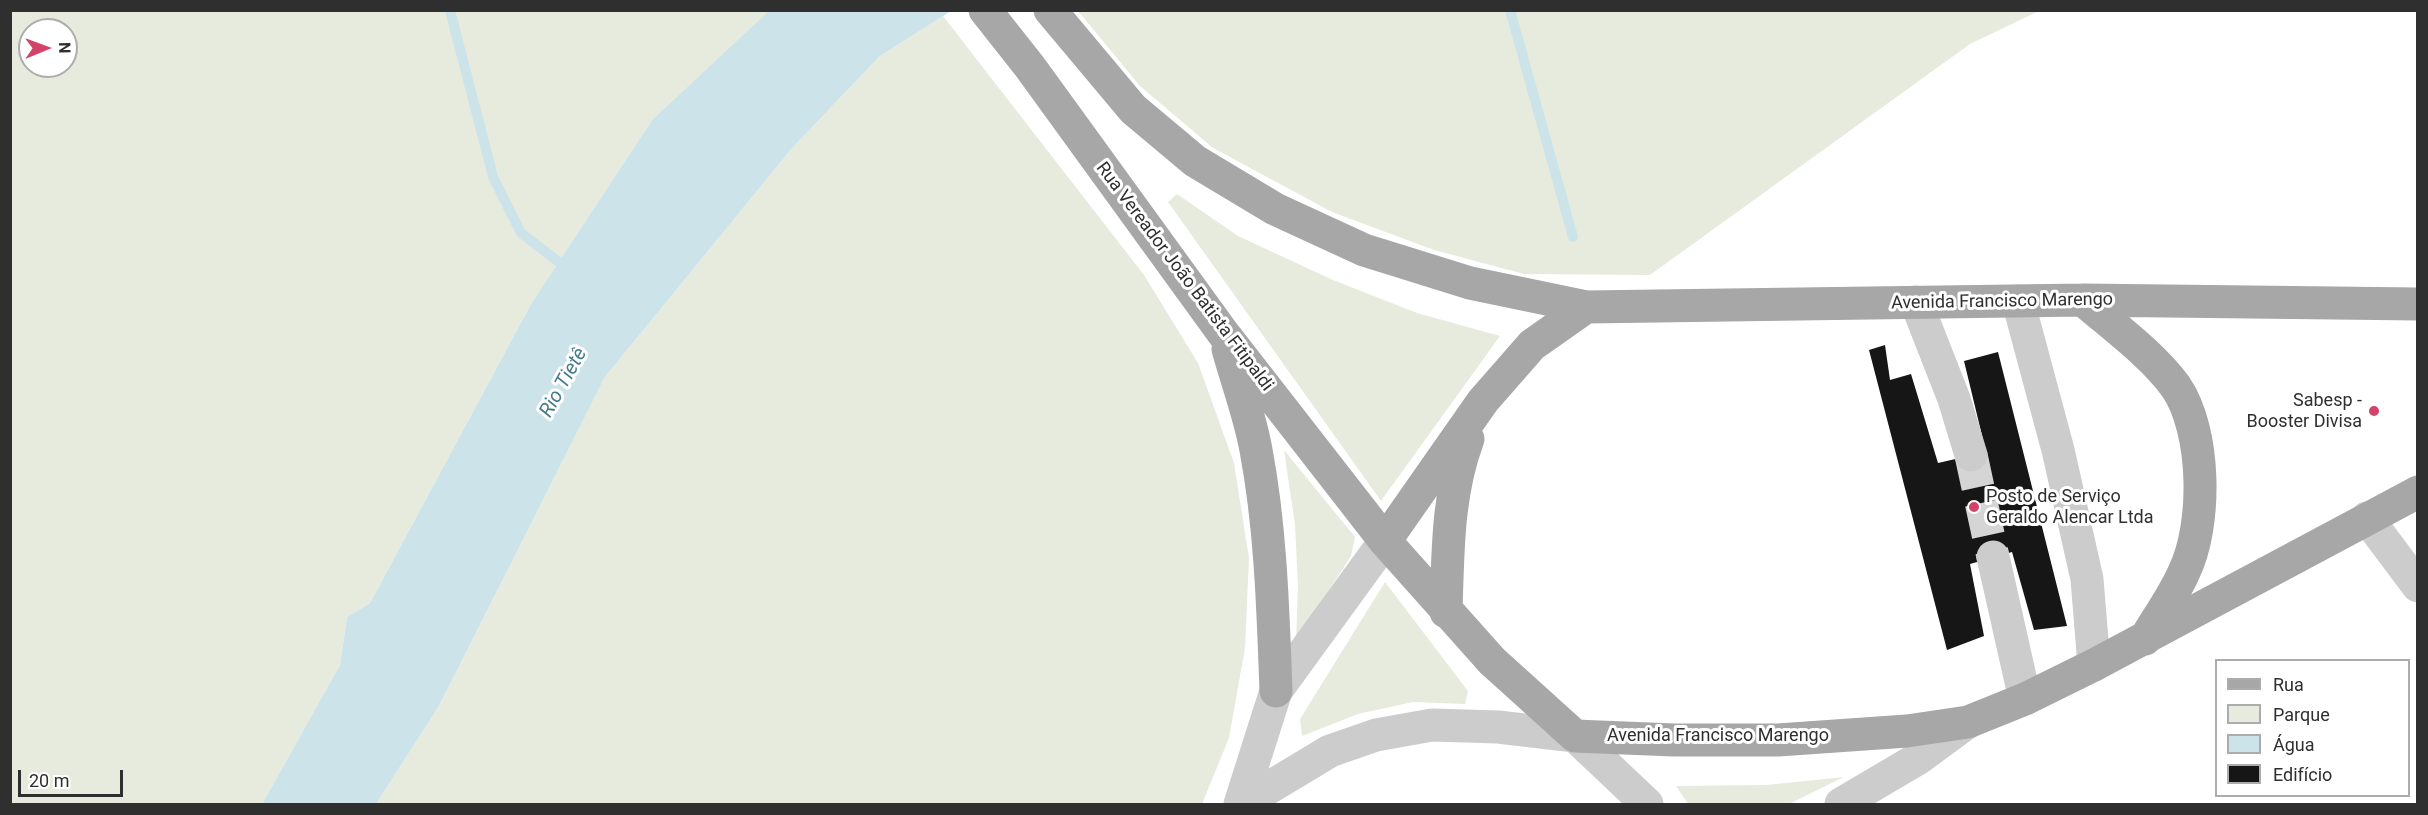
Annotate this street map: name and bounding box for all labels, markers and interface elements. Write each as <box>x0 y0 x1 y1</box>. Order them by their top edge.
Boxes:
north arrow <box>18 18 78 78</box>
text: N <box>55 42 74 54</box>
street label: Rua Vereador João Batista Fitipaldi <box>1091 158 1277 396</box>
street label: Avenida Francisco Marengo <box>1891 289 2113 315</box>
water label: Rio Tietê <box>535 344 593 422</box>
place label: Sabesp - Booster Divisa <box>2247 390 2362 432</box>
marker: Sabesp - Booster Divisa <box>2367 404 2381 418</box>
place label: Posto de Serviço Geraldo Alencar Ltda <box>1986 486 2154 528</box>
marker: Posto de Serviço Geraldo Alencar Ltda <box>1967 500 1981 514</box>
legend <box>2215 659 2410 797</box>
text: Rua <box>2273 674 2304 695</box>
text: Parque <box>2273 704 2330 725</box>
street label: Avenida Francisco Marengo <box>1607 725 1829 747</box>
text: Água <box>2273 734 2315 755</box>
scale bar <box>21 758 126 796</box>
text: Edifício <box>2273 764 2332 785</box>
text: 20 m <box>29 770 69 791</box>

